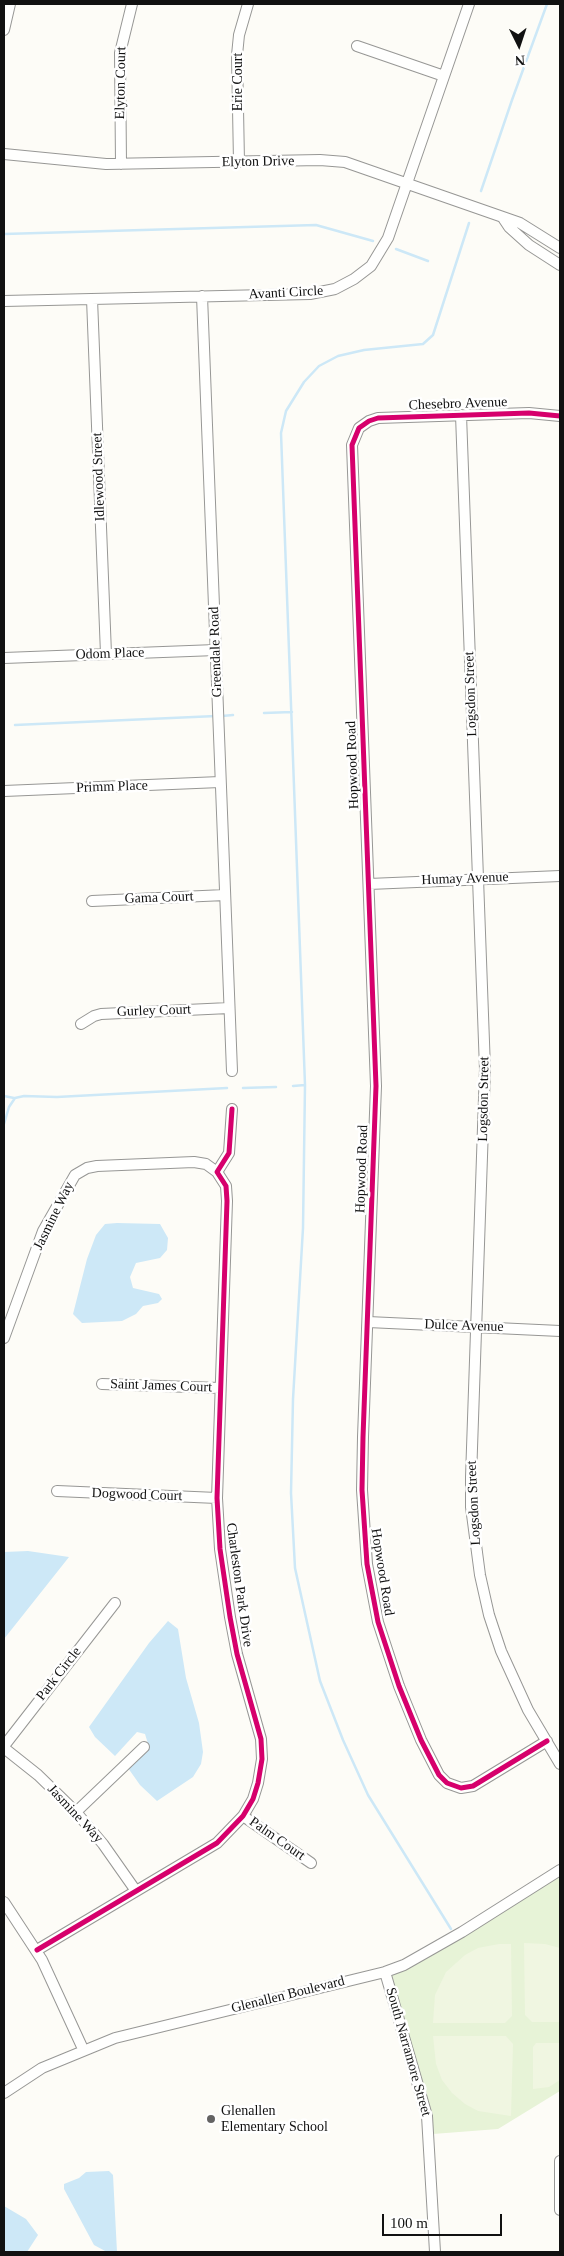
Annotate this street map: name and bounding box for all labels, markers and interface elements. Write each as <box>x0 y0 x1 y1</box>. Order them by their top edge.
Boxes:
north arrow <box>494 20 544 70</box>
street label: Elyton Court <box>112 46 130 120</box>
street label: Erie Court <box>230 53 246 111</box>
text: N <box>515 53 526 68</box>
street label: Elyton Drive <box>222 153 294 171</box>
street label: Avanti Circle <box>248 283 324 303</box>
street label: Chesebro Avenue <box>408 394 508 414</box>
street label: Idlewood Street <box>89 432 109 522</box>
street label: Greendale Road <box>206 606 226 698</box>
street label: Odom Place <box>75 644 145 664</box>
street label: Logsdon Street <box>461 651 481 737</box>
street label: Hopwood Road <box>343 721 363 809</box>
street label: Primm Place <box>76 777 148 797</box>
street label: Humay Avenue <box>421 869 509 889</box>
street label: Gama Court <box>124 888 194 908</box>
street label: Gurley Court <box>117 1001 191 1021</box>
street label: Logsdon Street <box>475 1056 493 1142</box>
street label: Hopwood Road <box>352 1125 372 1213</box>
street label: Jasmine Way <box>30 1179 78 1253</box>
street label: Dulce Avenue <box>424 1316 504 1336</box>
street label: Saint James Court <box>110 1376 212 1396</box>
street label: Logsdon Street <box>463 1460 485 1546</box>
street label: Dogwood Court <box>91 1485 183 1505</box>
street label: Charleston Park Drive <box>222 1522 256 1648</box>
street label: Hopwood Road <box>367 1527 397 1617</box>
street label: Park Circle <box>33 1644 85 1704</box>
street label: Jasmine Way <box>44 1781 106 1847</box>
street label: Palm Court <box>246 1814 308 1864</box>
street label: Glenallen Boulevard <box>230 1973 346 2017</box>
street label: South Narramore Street <box>382 1986 434 2118</box>
place label: Glenallen Elementary School <box>221 2103 328 2136</box>
marker: Glenallen Elementary School <box>205 2113 217 2125</box>
scale bar <box>384 2204 504 2236</box>
text: 100 m <box>390 2215 428 2231</box>

